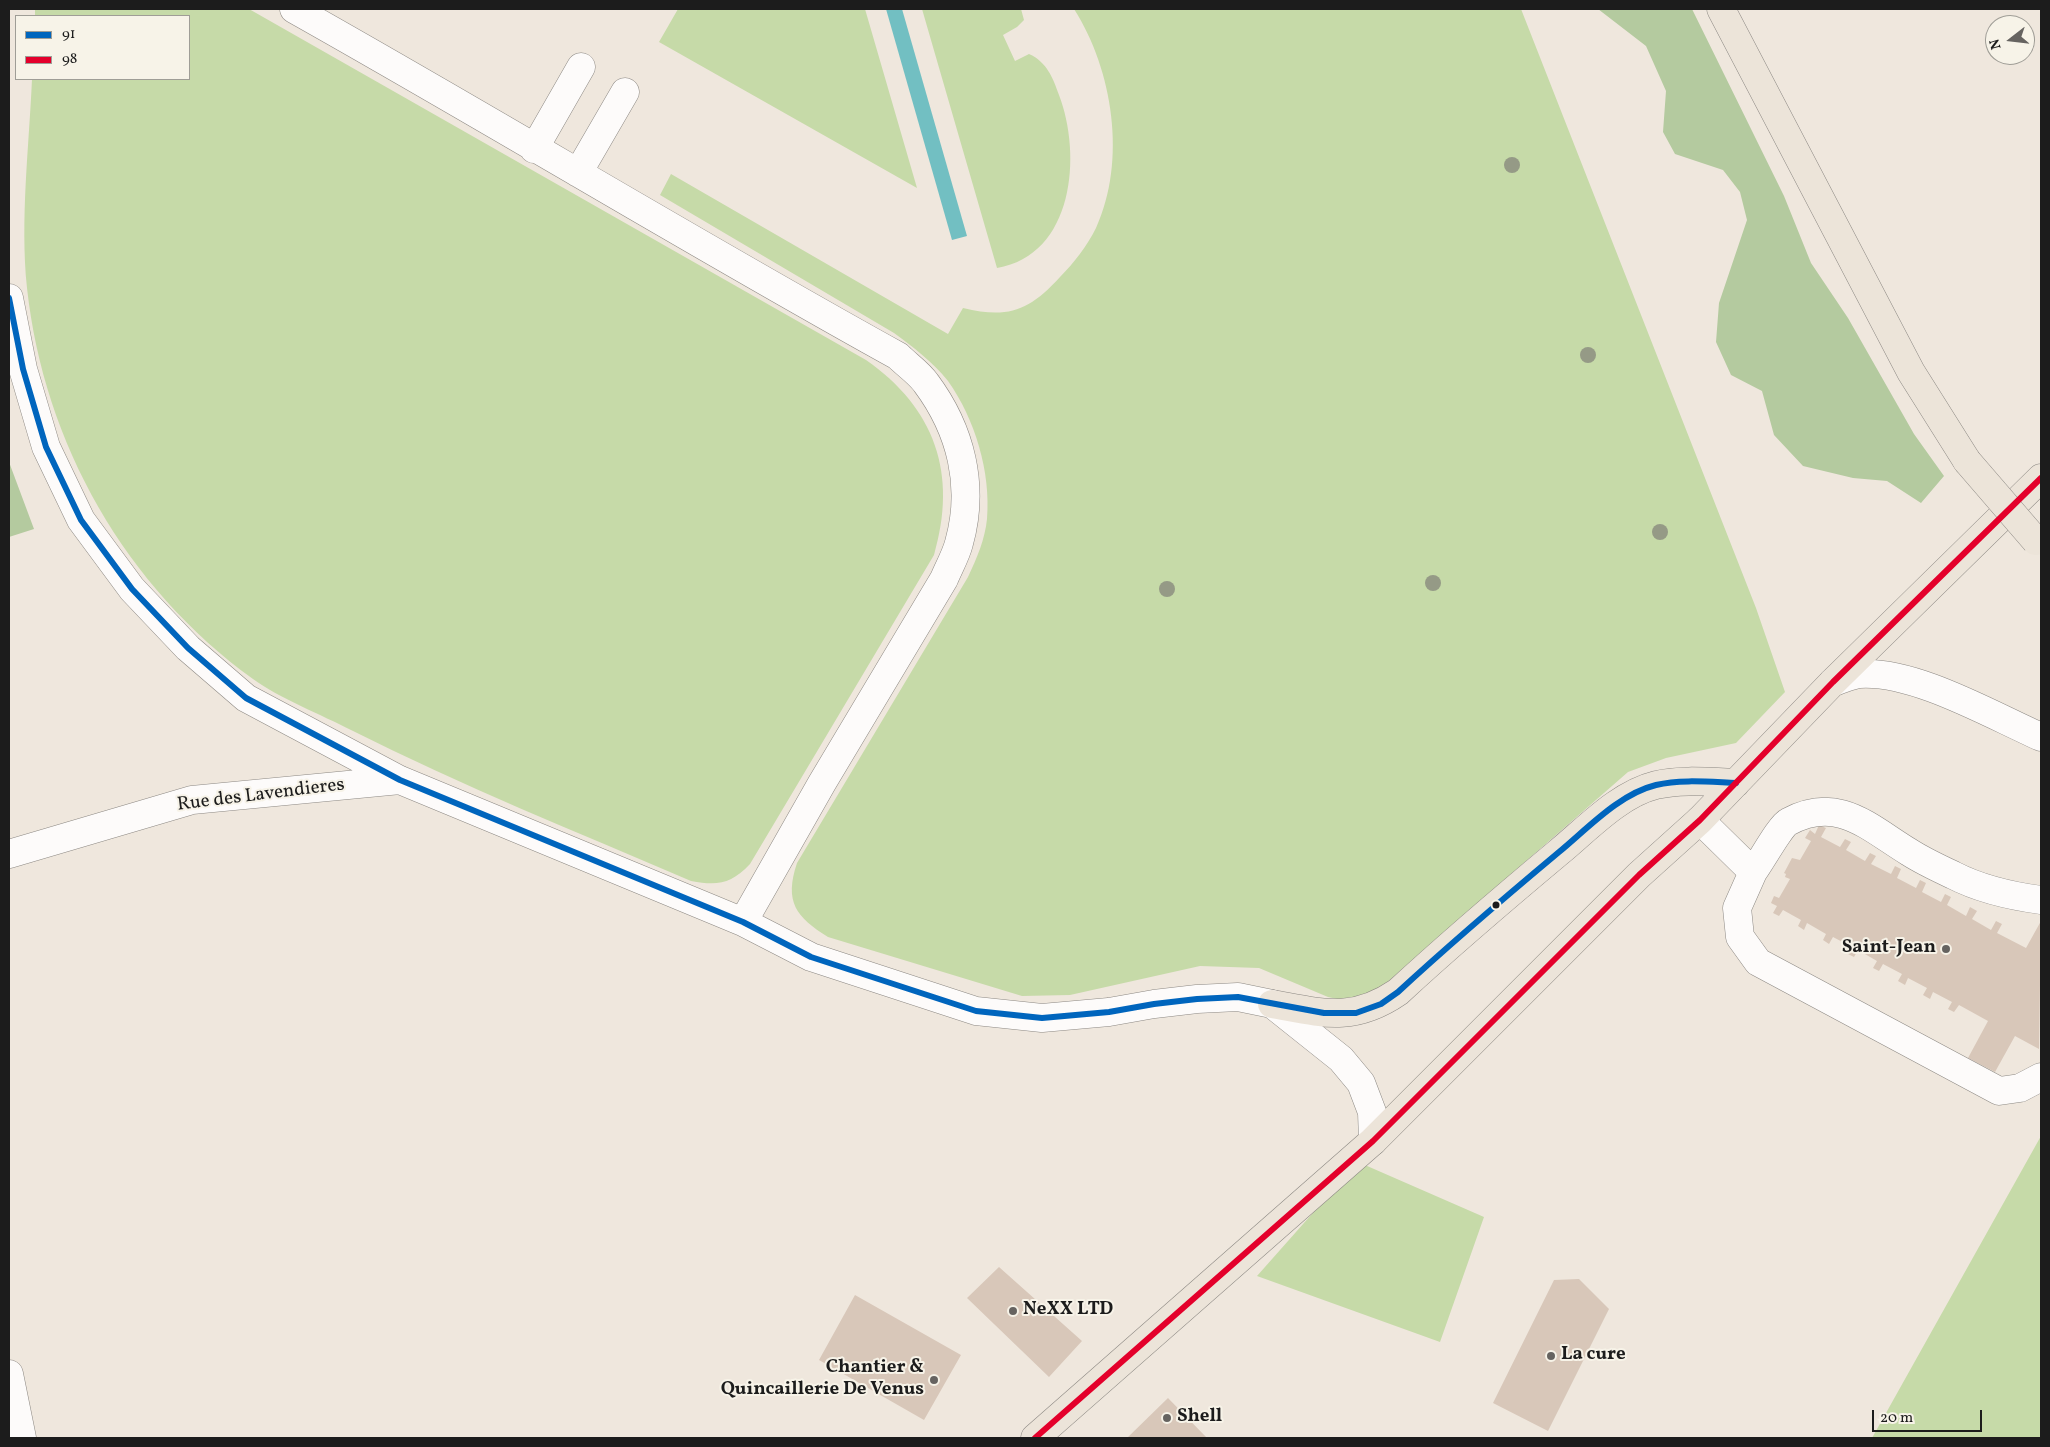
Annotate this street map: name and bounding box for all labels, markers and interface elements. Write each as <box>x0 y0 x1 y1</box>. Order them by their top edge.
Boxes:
legend <box>15 15 190 80</box>
north arrow <box>1985 15 2035 65</box>
text: 91 <box>62 24 76 45</box>
text: N <box>1986 36 2007 52</box>
text: 98 <box>62 49 77 70</box>
street label: Rue des Lavendieres <box>176 774 346 818</box>
unlabelled marker <box>1491 900 1501 910</box>
place label: Saint-Jean <box>1842 938 1936 960</box>
marker: Saint-Jean <box>1940 943 1952 955</box>
place label: NeXX LTD <box>1023 1300 1113 1322</box>
marker: NeXX LTD <box>1007 1305 1019 1317</box>
place label: La cure <box>1561 1345 1626 1367</box>
marker: La cure <box>1545 1350 1557 1362</box>
place label: Chantier & Quincaillerie De Venus <box>721 1358 924 1402</box>
marker: Chantier & Quincaillerie De Venus <box>928 1374 940 1386</box>
scale bar <box>1875 1400 1985 1432</box>
place label: Shell <box>1177 1407 1222 1429</box>
text: 20 m <box>1880 1408 1913 1429</box>
marker: Shell <box>1161 1412 1173 1424</box>

